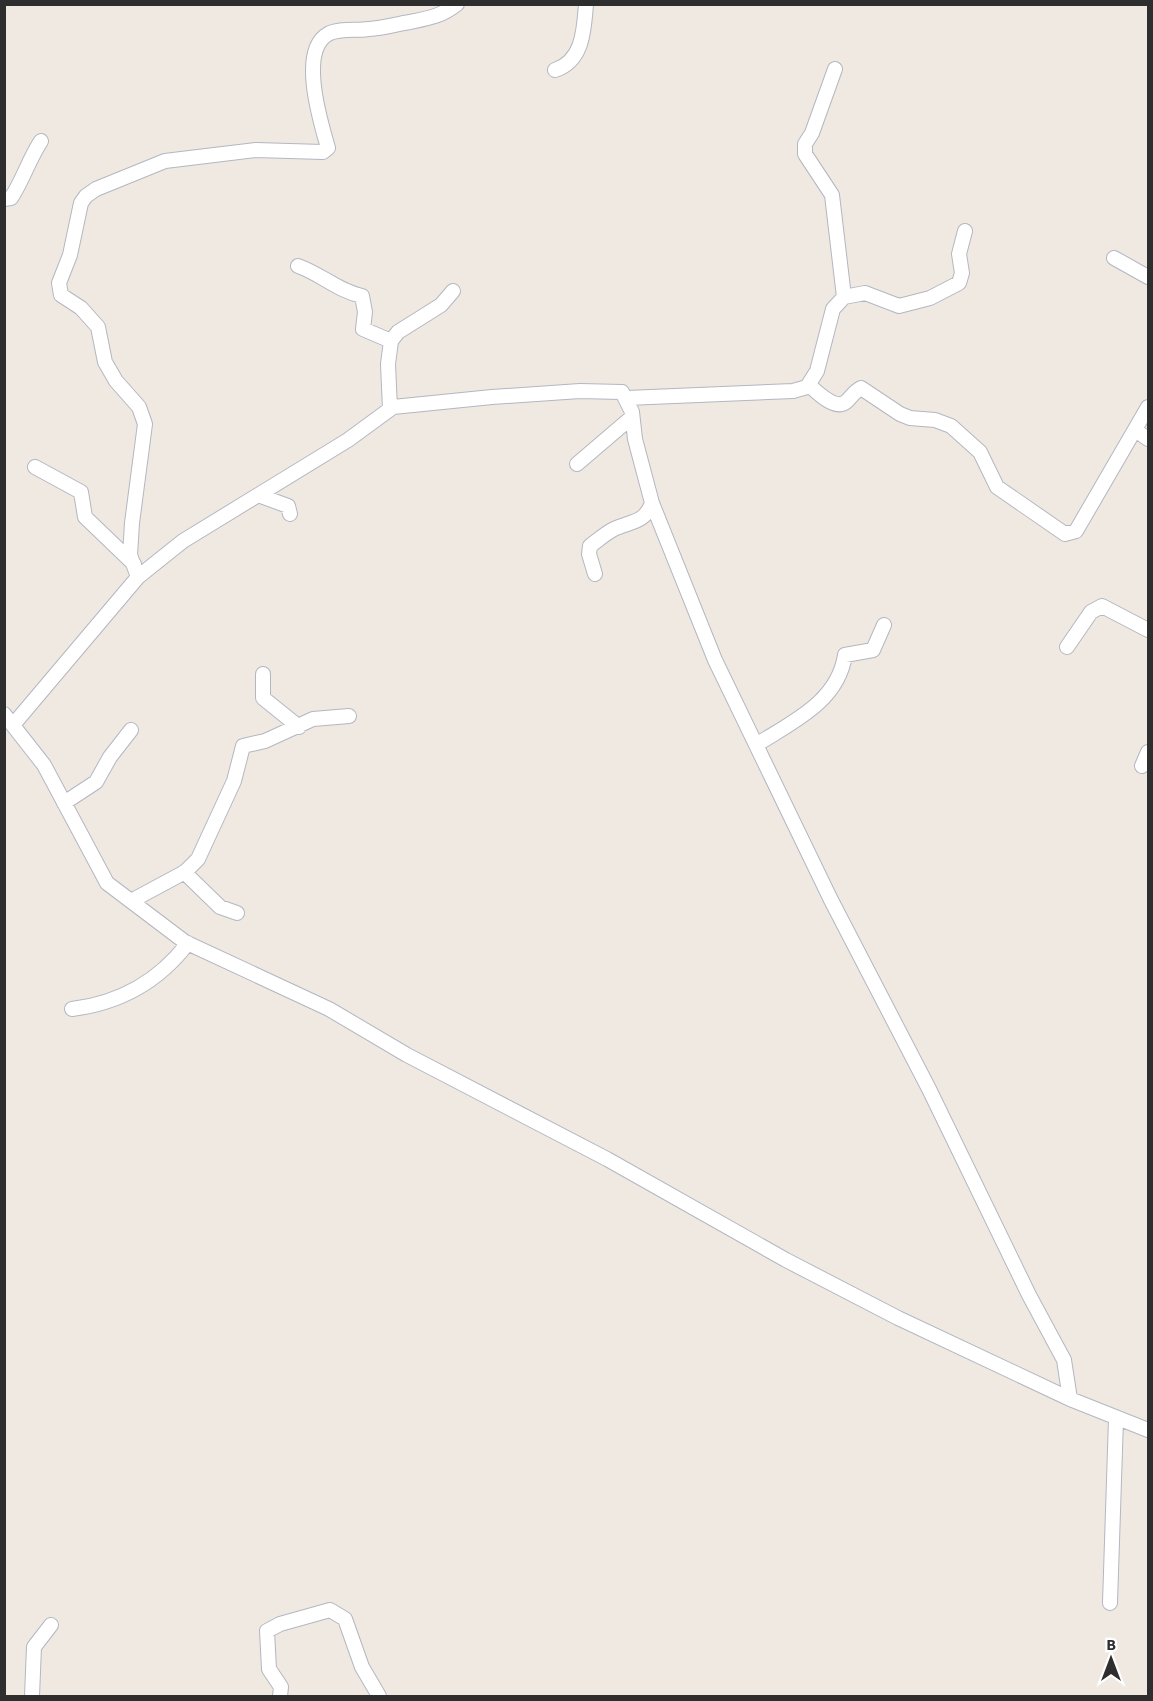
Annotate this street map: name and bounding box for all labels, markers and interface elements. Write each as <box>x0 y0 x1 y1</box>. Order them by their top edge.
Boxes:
north arrow <box>1081 1629 1141 1689</box>
text: B <box>1106 1634 1116 1656</box>

